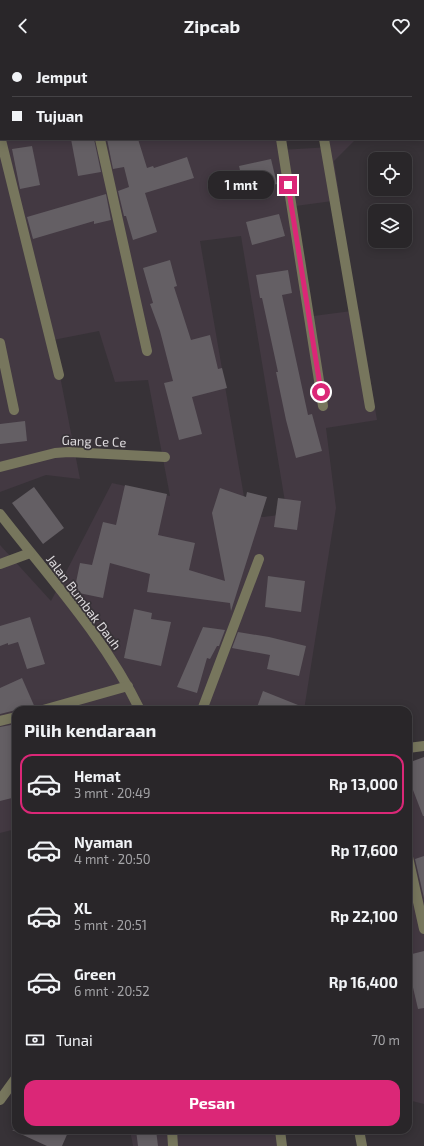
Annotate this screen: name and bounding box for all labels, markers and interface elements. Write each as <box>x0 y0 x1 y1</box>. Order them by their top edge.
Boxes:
icon: back <box>12 15 34 37</box>
text: Zipcab <box>184 15 240 37</box>
icon: heart <box>390 15 412 37</box>
text: Jemput <box>36 68 87 86</box>
text: Tujuan <box>36 107 83 125</box>
map controls <box>368 152 412 248</box>
button: locate <box>368 152 412 196</box>
callout: 1 mnt <box>208 171 274 199</box>
route end <box>279 176 297 194</box>
text: 1 mnt <box>224 177 258 193</box>
button: layers <box>368 204 412 248</box>
route start <box>312 383 330 401</box>
street label: Gang Ce Ce <box>61 432 127 450</box>
street label: Jalan Bumbak Dauh <box>43 551 125 653</box>
text: Pilih kendaraan <box>24 719 156 741</box>
icon: car <box>26 766 62 802</box>
text: Hemat <box>74 767 121 785</box>
text: Rp 13,000 <box>329 775 398 793</box>
text: 3 mnt · 20:49 <box>74 785 151 801</box>
icon: car <box>26 832 62 868</box>
text: Nyaman <box>74 833 133 851</box>
text: Rp 17,600 <box>331 841 398 859</box>
text: 4 mnt · 20:50 <box>74 851 151 867</box>
icon: car <box>26 898 62 934</box>
text: XL <box>74 899 92 917</box>
text: Rp 22,100 <box>330 907 398 925</box>
text: 5 mnt · 20:51 <box>74 917 147 933</box>
icon: car <box>26 964 62 1000</box>
text: Green <box>74 965 116 983</box>
text: Rp 16,400 <box>329 973 398 991</box>
text: 6 mnt · 20:52 <box>74 983 150 999</box>
icon: cash <box>24 1029 46 1051</box>
text: Tunai <box>56 1031 93 1049</box>
text: 70 m <box>371 1032 400 1048</box>
button: Pesan <box>24 1080 400 1126</box>

